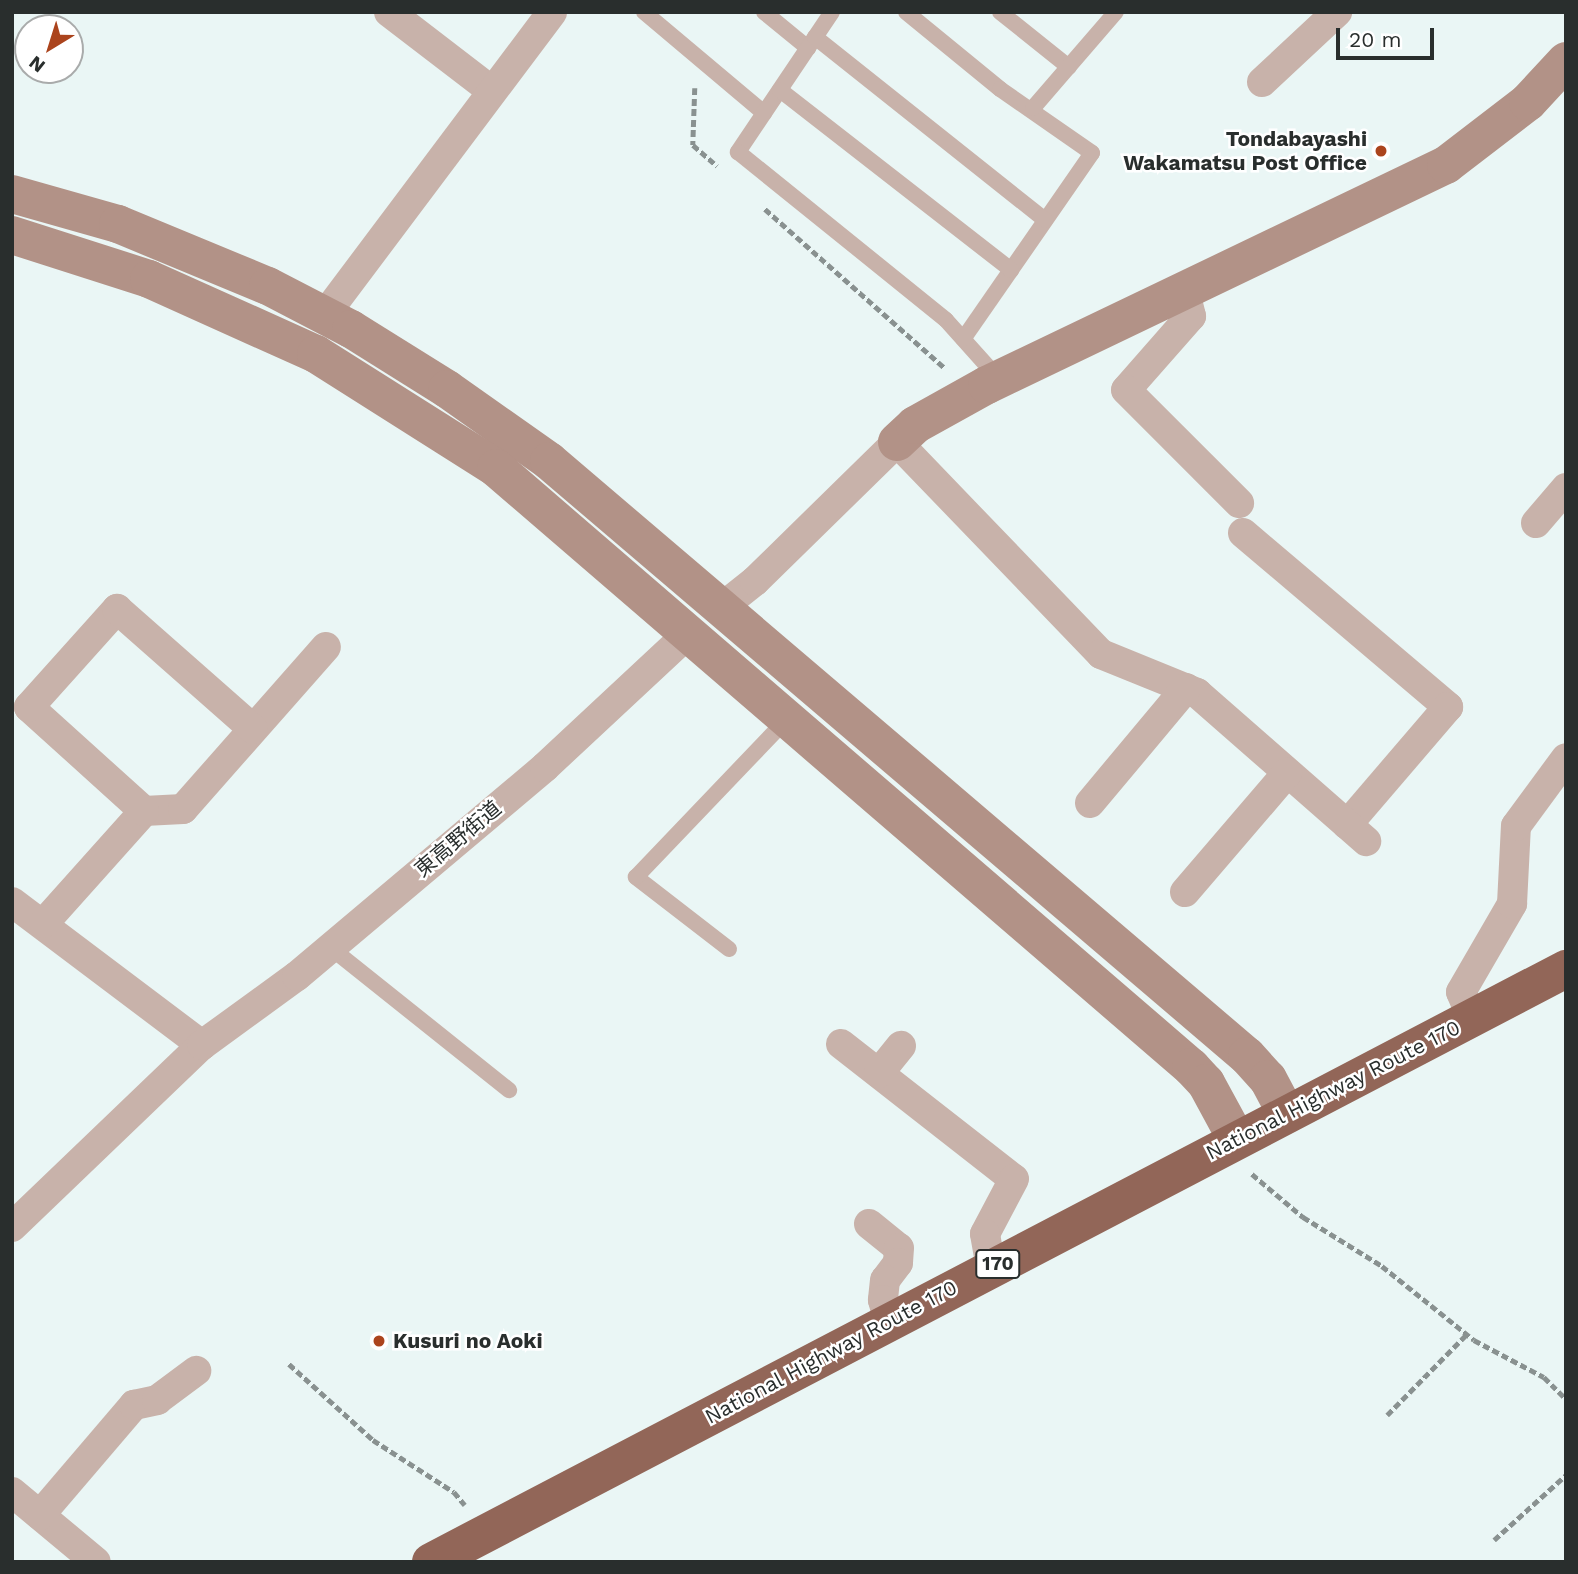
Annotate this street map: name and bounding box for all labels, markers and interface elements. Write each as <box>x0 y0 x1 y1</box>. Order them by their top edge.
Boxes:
north arrow <box>14 14 84 84</box>
scale bar <box>1340 14 1438 58</box>
text: 20 m <box>1349 27 1401 52</box>
text: N <box>24 51 50 78</box>
place label: Tondabayashi Wakamatsu Post Office <box>1123 126 1367 176</box>
marker: Tondabayashi Wakamatsu Post Office <box>1373 143 1389 159</box>
street label: 東高野街道 <box>410 796 506 882</box>
street label: National Highway Route 170 <box>1201 1014 1465 1166</box>
road number: 170 <box>975 1248 1021 1280</box>
street label: National Highway Route 170 <box>700 1274 962 1430</box>
place label: Kusuri no Aoki <box>393 1328 543 1354</box>
marker: Kusuri no Aoki <box>371 1333 387 1349</box>

